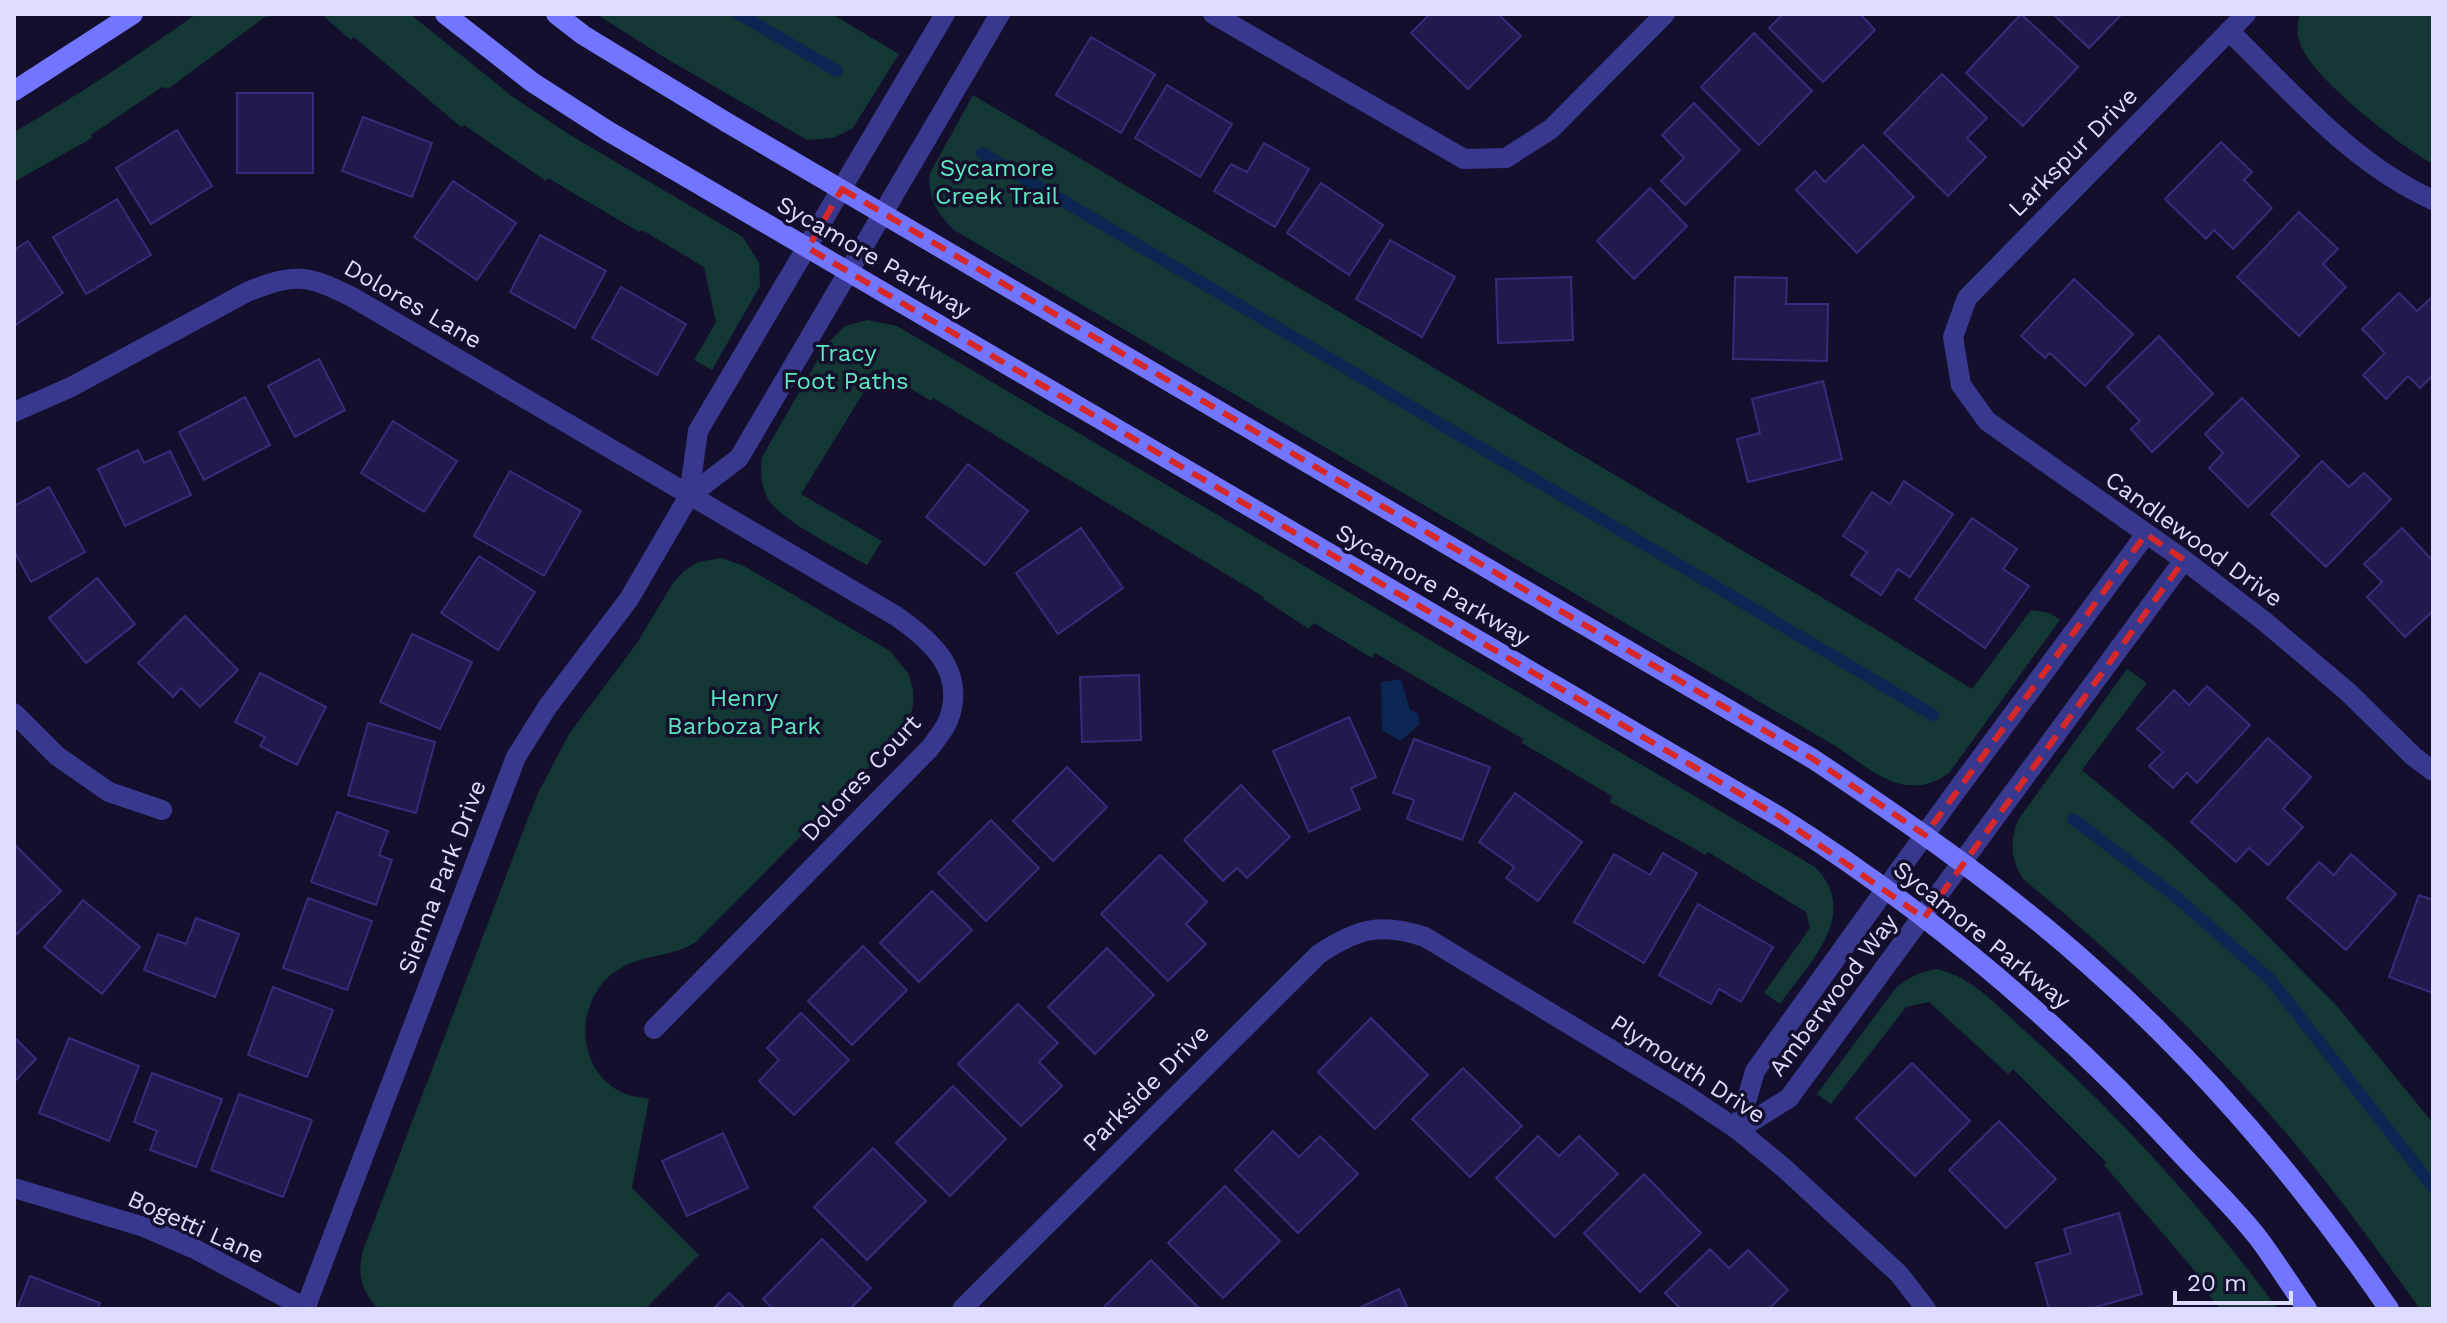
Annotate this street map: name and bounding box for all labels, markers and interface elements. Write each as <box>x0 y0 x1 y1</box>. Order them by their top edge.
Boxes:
street label: Larkspur Drive <box>2003 82 2143 222</box>
park label: Sycamore Creek Trail <box>935 154 1060 210</box>
street label: Sycamore Parkway <box>772 190 977 324</box>
street label: Dolores Lane <box>339 253 487 355</box>
park label: Tracy Foot Paths <box>783 339 909 395</box>
street label: Candlewood Drive <box>2100 465 2288 613</box>
street label: Sycamore Parkway <box>1331 518 1536 652</box>
park label: Henry Barboza Park <box>667 684 821 740</box>
street label: Dolores Court <box>795 709 927 847</box>
street label: Sienna Park Drive <box>392 776 492 978</box>
street label: Sycamore Parkway <box>1888 855 2077 1015</box>
street label: Amberwood Way <box>1763 908 1903 1082</box>
street label: Plymouth Drive <box>1605 1009 1771 1129</box>
street label: Parkside Drive <box>1077 1019 1215 1157</box>
street label: Bogetti Lane <box>124 1184 268 1270</box>
scale bar <box>2175 1255 2291 1305</box>
text: 20 m <box>2187 1269 2247 1297</box>

